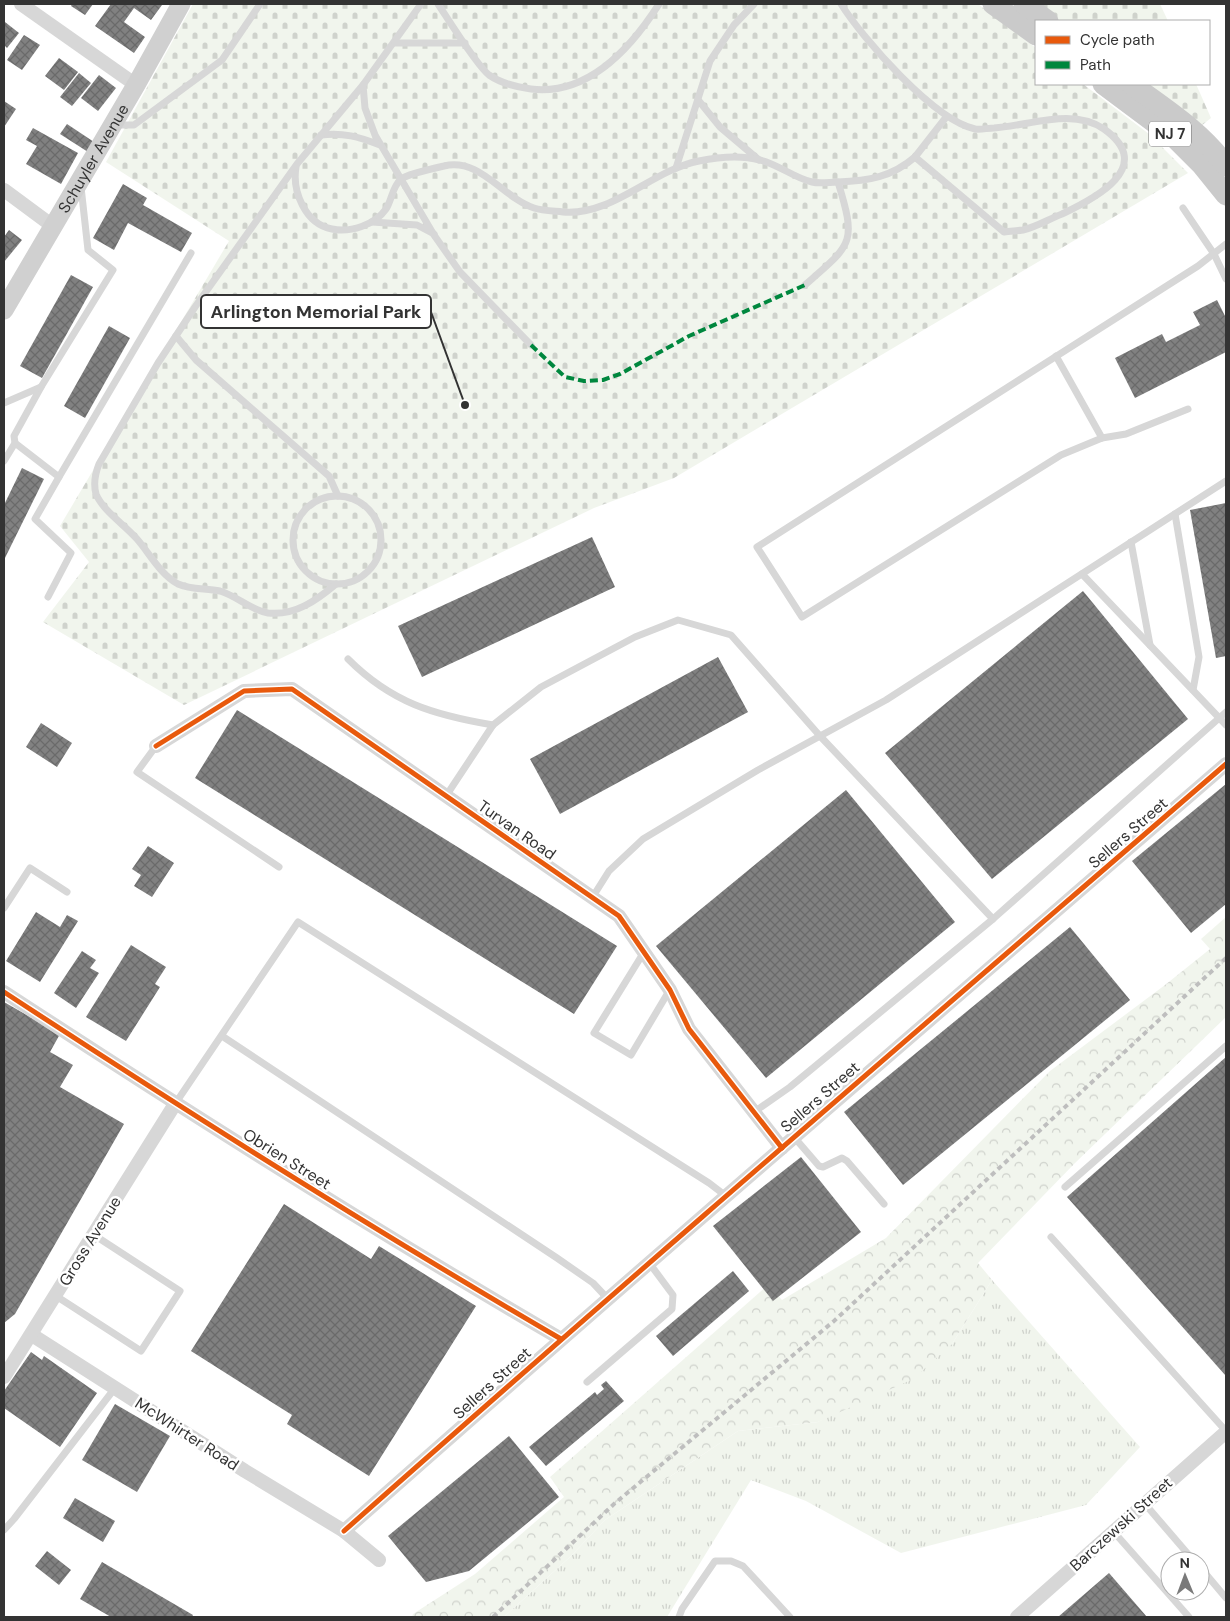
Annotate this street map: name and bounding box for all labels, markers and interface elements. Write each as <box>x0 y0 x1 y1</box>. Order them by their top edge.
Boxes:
legend <box>1035 20 1210 85</box>
text: Cycle path <box>1080 30 1155 50</box>
text: Path <box>1080 55 1111 75</box>
street label: Schuyler Avenue <box>53 100 133 217</box>
road number: NJ 7 <box>1149 122 1191 146</box>
callout: Arlington Memorial Park <box>201 295 431 328</box>
text: Arlington Memorial Park <box>211 300 422 324</box>
street label: Sellers Street <box>1084 793 1172 873</box>
street label: Turvan Road <box>474 795 560 865</box>
street label: Sellers Street <box>776 1057 864 1137</box>
street label: Obrien Street <box>239 1124 335 1194</box>
street label: Gross Avenue <box>54 1192 126 1290</box>
street label: Sellers Street <box>449 1342 535 1424</box>
street label: McWhirter Road <box>131 1393 243 1475</box>
street label: Barczewski Street <box>1065 1472 1177 1576</box>
north arrow <box>1160 1551 1210 1601</box>
text: N <box>1180 1554 1190 1572</box>

